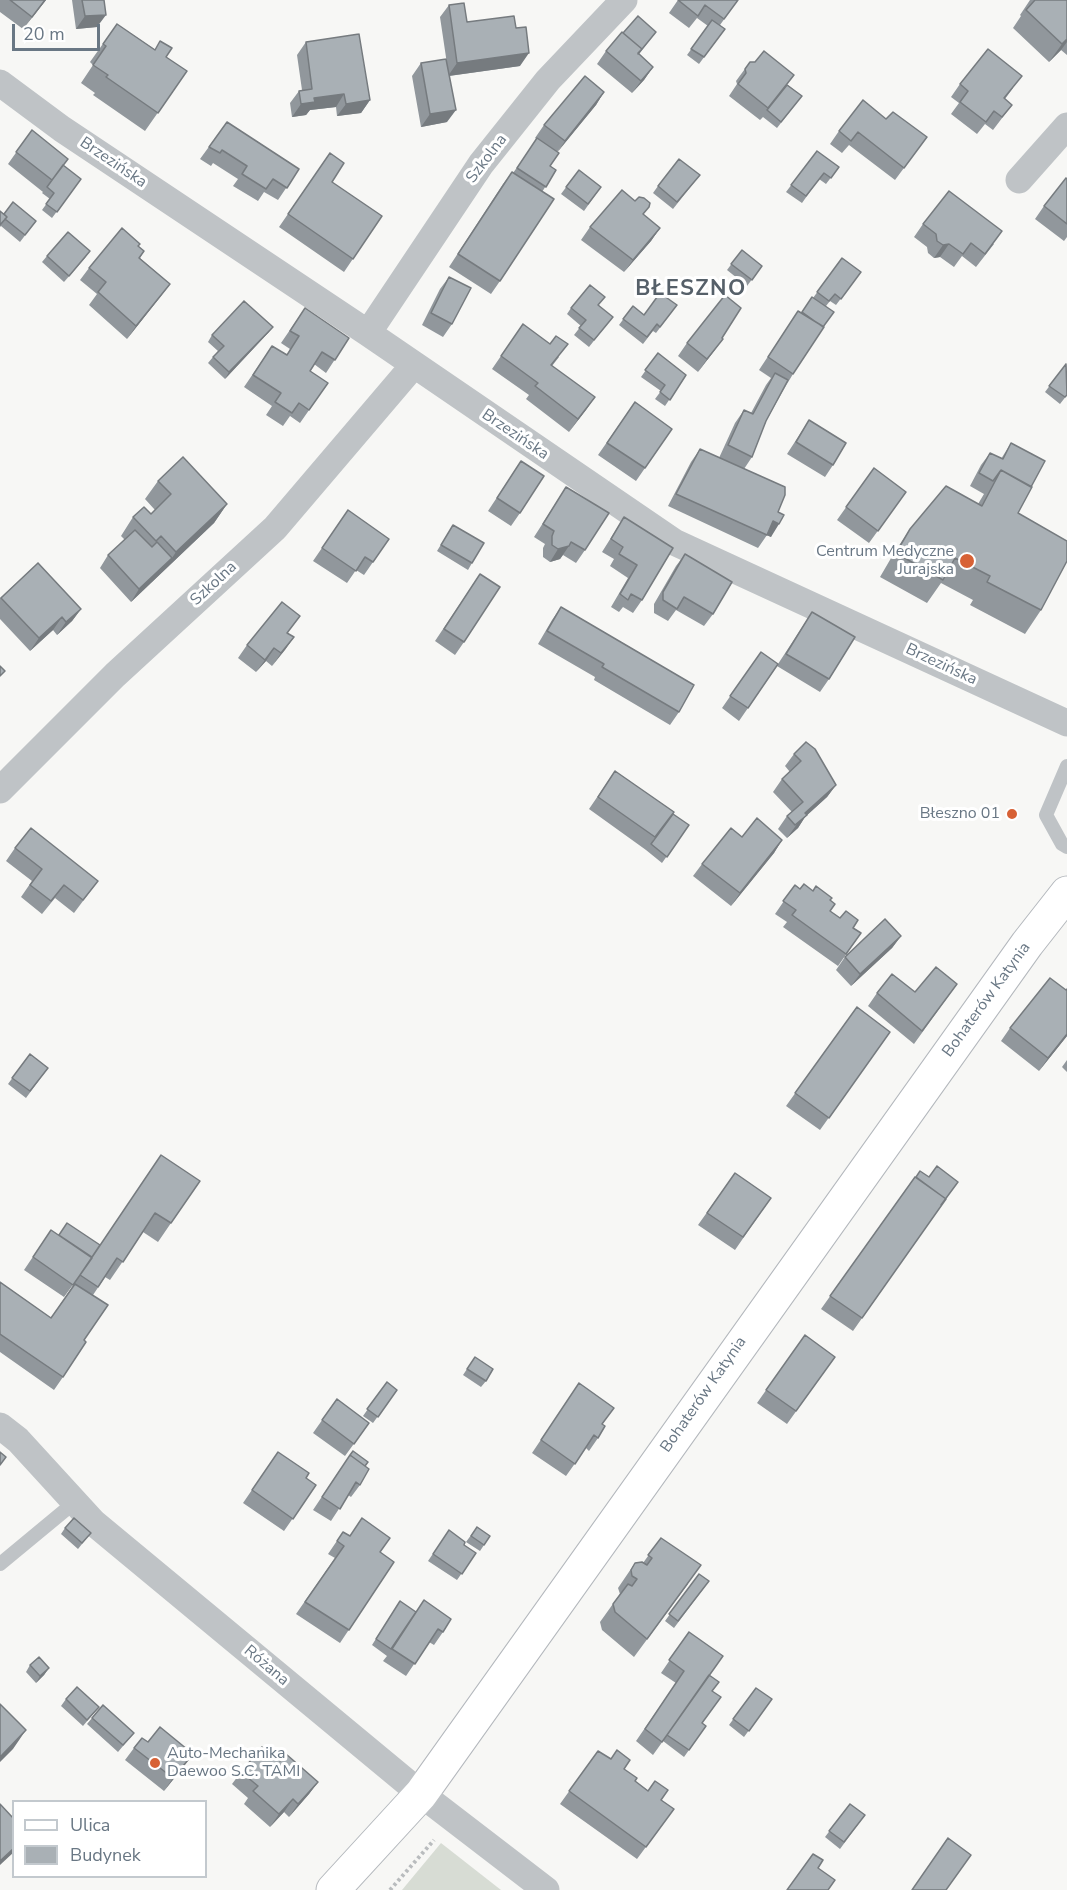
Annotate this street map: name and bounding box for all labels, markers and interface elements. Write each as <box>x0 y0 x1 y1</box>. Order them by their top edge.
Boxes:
scale bar <box>15 12 104 50</box>
text: 20 m <box>23 22 65 46</box>
street label: Szkolna <box>462 131 512 187</box>
street label: Brzezińska <box>76 134 150 192</box>
district label: BŁESZNO <box>635 277 747 303</box>
street label: Brzezińska <box>478 406 552 464</box>
place label: Centrum Medyczne Jurajska <box>816 542 954 580</box>
marker: Centrum Medyczne Jurajska <box>958 552 976 570</box>
street label: Szkolna <box>187 558 241 610</box>
street label: Brzezińska <box>902 640 980 690</box>
place label: Błeszno 01 <box>920 804 1000 824</box>
marker: Błeszno 01 <box>1005 807 1019 821</box>
street label: Bohaterów Katynia <box>939 939 1035 1061</box>
street label: Bohaterów Katynia <box>657 1333 751 1457</box>
street label: Różana <box>240 1642 292 1690</box>
place label: Auto-Mechanika Daewoo S.C. TAMI <box>167 1744 300 1782</box>
marker: Auto-Mechanika Daewoo S.C. TAMI <box>148 1756 162 1770</box>
legend <box>12 1800 207 1878</box>
text: Ulica <box>70 1813 110 1837</box>
text: Budynek <box>70 1843 141 1867</box>

